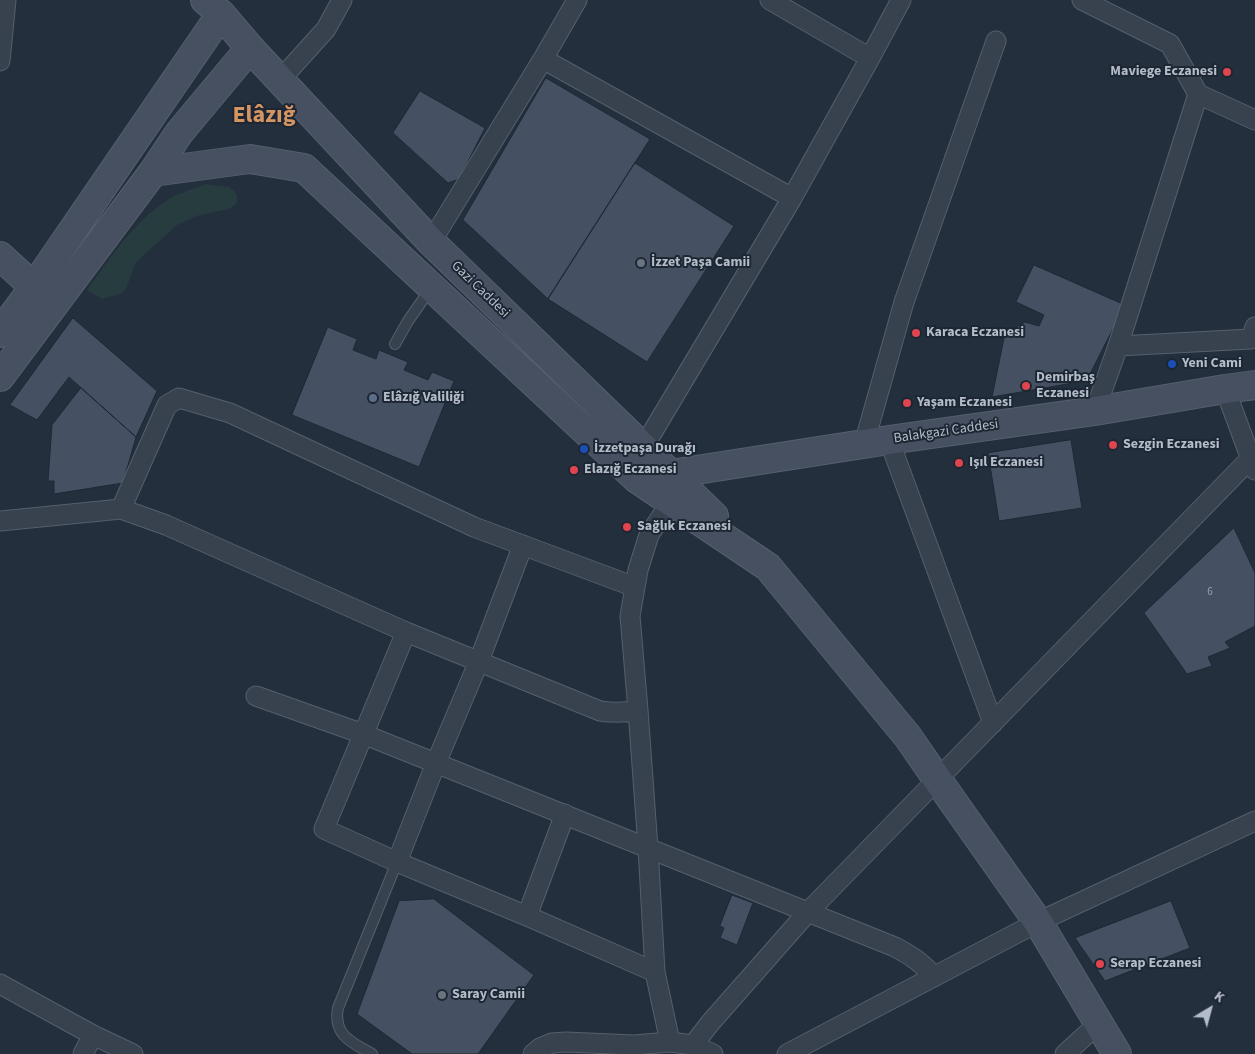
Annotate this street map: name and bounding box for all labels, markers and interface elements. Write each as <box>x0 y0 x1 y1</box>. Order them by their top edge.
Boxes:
place label: Maviege Eczanesi <box>1110 64 1217 80</box>
marker: Maviege Eczanesi <box>1221 66 1233 78</box>
district label: Elâzığ <box>232 103 296 131</box>
place label: İzzet Paşa Camii <box>651 255 750 271</box>
marker: İzzet Paşa Camii <box>635 257 647 269</box>
street label: Gazi Caddesi <box>447 258 513 322</box>
place label: Karaca Eczanesi <box>926 325 1024 341</box>
marker: Karaca Eczanesi <box>910 327 922 339</box>
place label: Yeni Cami <box>1182 356 1242 372</box>
marker: Yeni Cami <box>1166 358 1178 370</box>
place label: Demirbaş Eczanesi <box>1036 370 1095 402</box>
marker: Demirbaş Eczanesi <box>1020 380 1032 392</box>
place label: Elâzığ Valiliği <box>383 390 464 406</box>
marker: Elâzığ Valiliği <box>367 392 379 404</box>
place label: Yaşam Eczanesi <box>917 395 1012 411</box>
marker: Yaşam Eczanesi <box>901 397 913 409</box>
street label: Balakgazi Caddesi <box>893 416 999 448</box>
place label: Sezgin Eczanesi <box>1123 437 1220 453</box>
marker: Sezgin Eczanesi <box>1107 439 1119 451</box>
place label: İzzetpaşa Durağı <box>594 441 696 457</box>
marker: İzzetpaşa Durağı <box>578 443 590 455</box>
place label: Işıl Eczanesi <box>969 455 1043 471</box>
marker: Işıl Eczanesi <box>953 457 965 469</box>
place label: Elazığ Eczanesi <box>584 462 677 478</box>
marker: Elazığ Eczanesi <box>568 464 580 476</box>
place label: Sağlık Eczanesi <box>637 519 731 535</box>
marker: Sağlık Eczanesi <box>621 521 633 533</box>
house number: 6 <box>1207 586 1213 600</box>
place label: Serap Eczanesi <box>1110 956 1201 972</box>
marker: Serap Eczanesi <box>1094 958 1106 970</box>
north arrow <box>1185 984 1235 1034</box>
text: K <box>1210 986 1228 1008</box>
place label: Saray Camii <box>452 987 525 1003</box>
marker: Saray Camii <box>436 989 448 1001</box>

